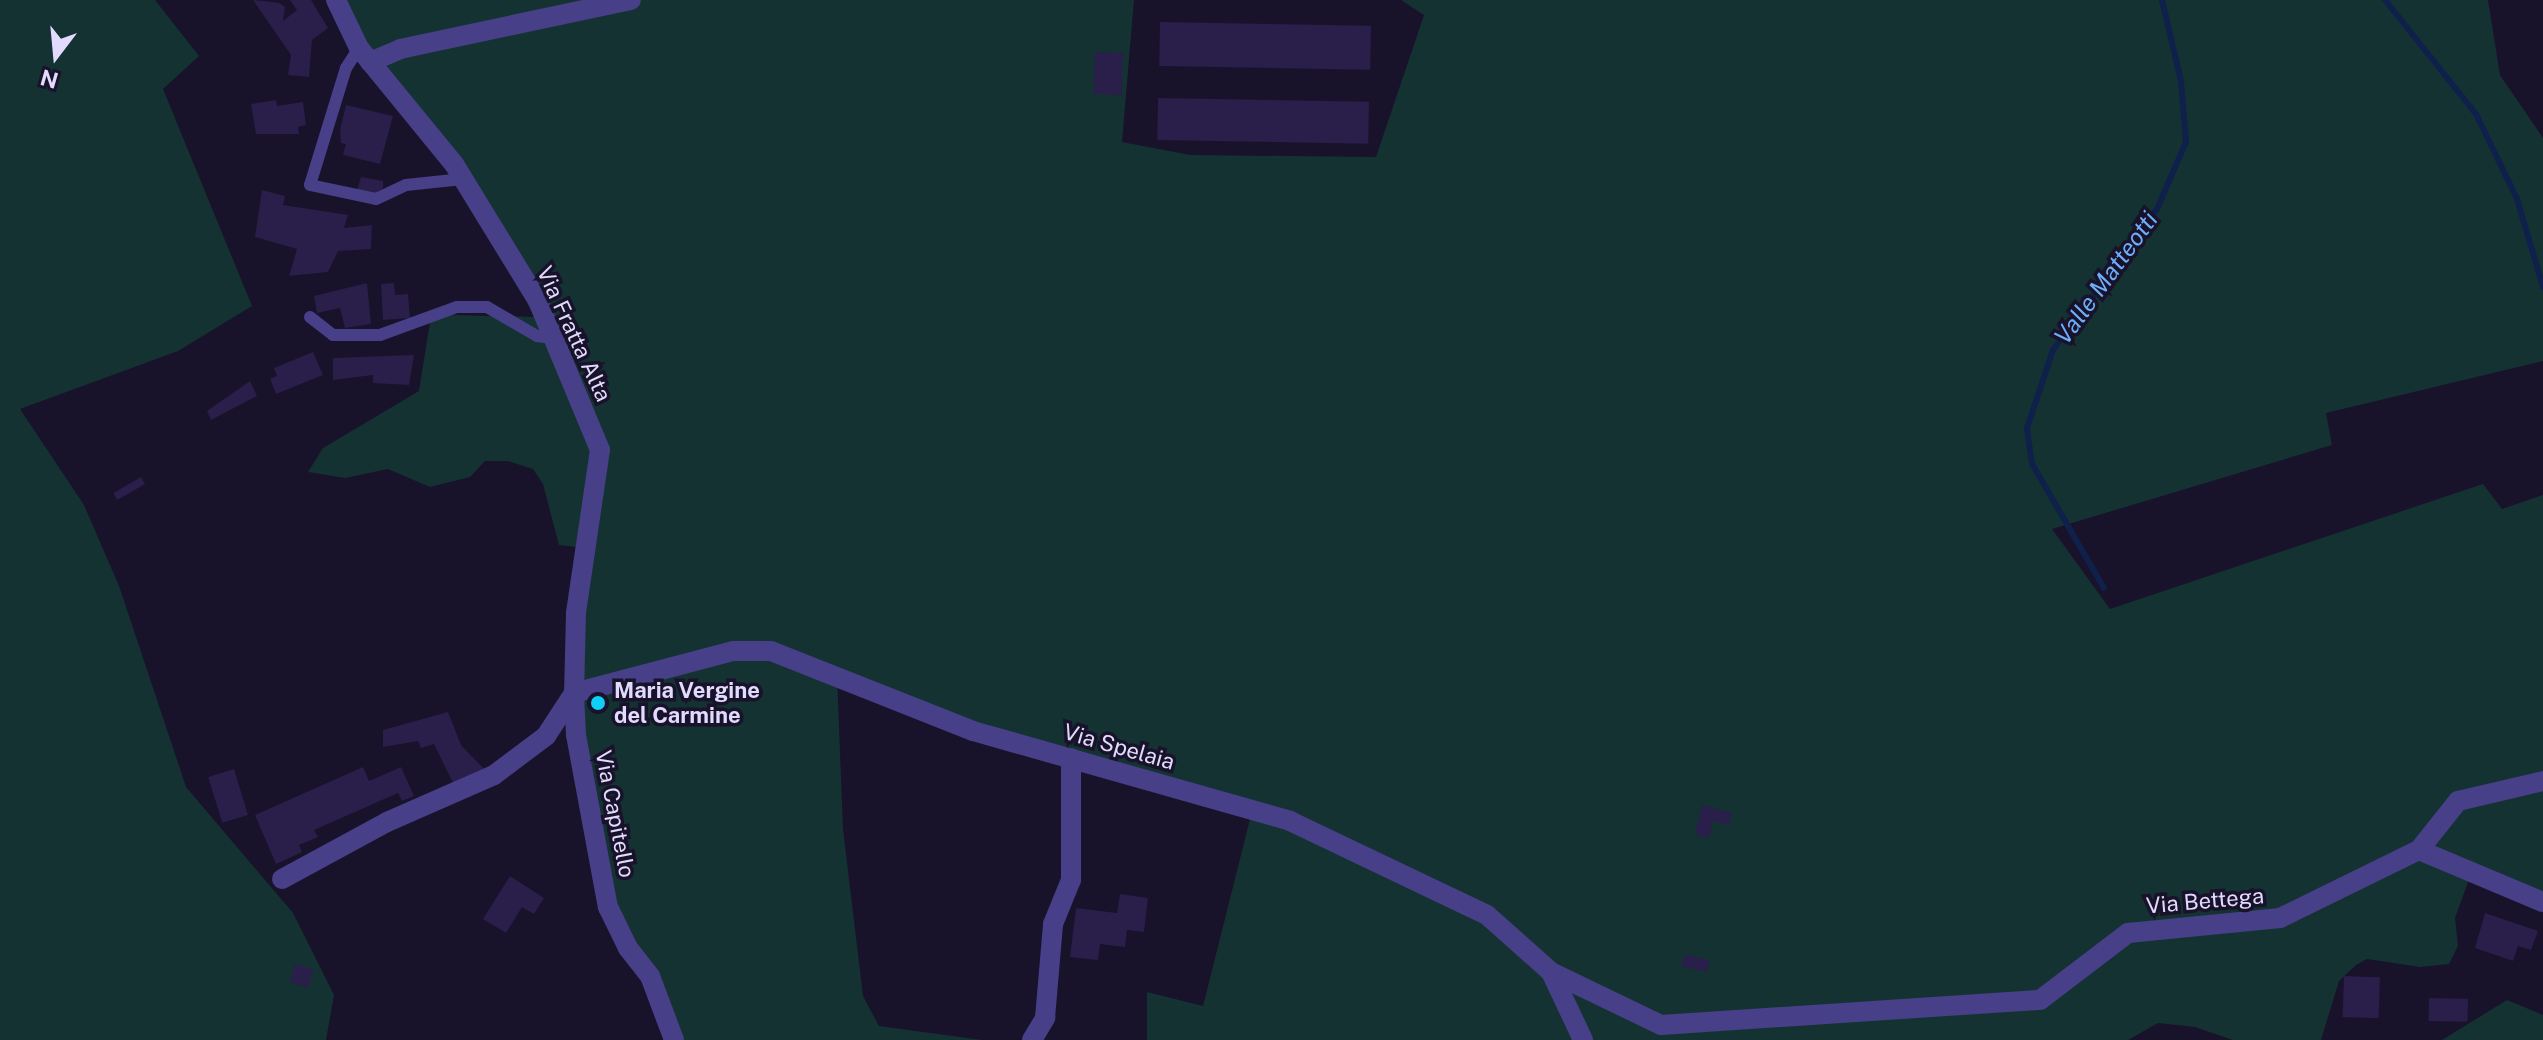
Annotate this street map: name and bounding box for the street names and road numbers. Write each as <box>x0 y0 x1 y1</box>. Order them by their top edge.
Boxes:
street label: Via Fratta Alta <box>531 262 617 406</box>
street label: Via Spelaia <box>1060 719 1178 775</box>
street label: Via Capitello <box>590 748 640 880</box>
street label: Via Bettega <box>2145 883 2265 919</box>

